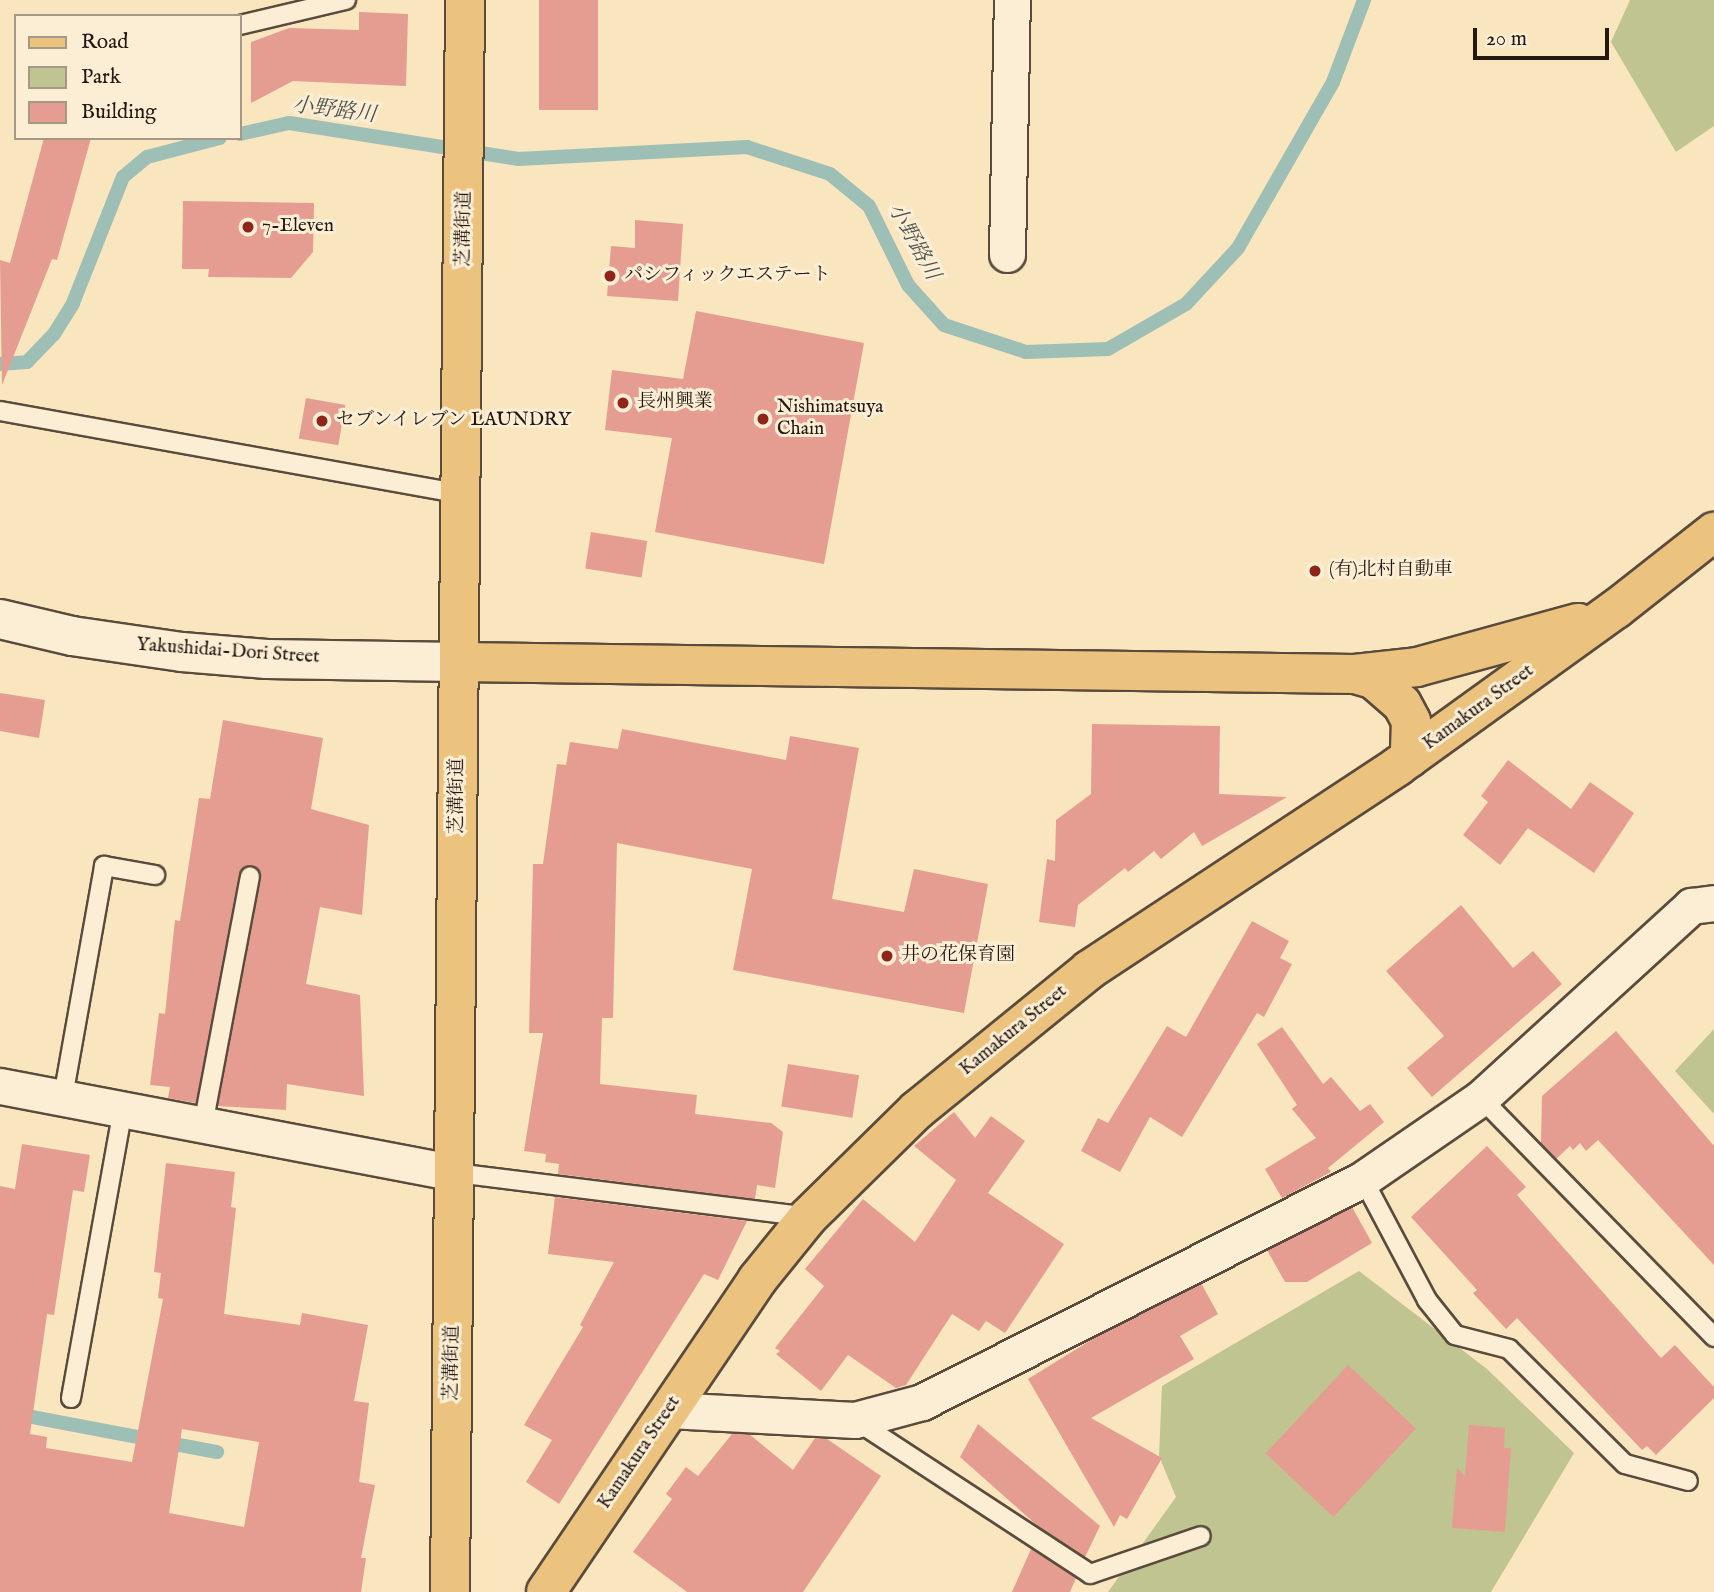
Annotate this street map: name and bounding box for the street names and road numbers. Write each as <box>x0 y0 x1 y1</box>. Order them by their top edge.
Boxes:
street label: 芝溝街道 <box>453 191 477 267</box>
street label: Yakushidai-Dori Street <box>136 634 320 670</box>
street label: Kamakura Street <box>1419 660 1539 756</box>
street label: 芝溝街道 <box>447 758 469 834</box>
street label: Kamakura Street <box>956 981 1072 1081</box>
street label: 芝溝街道 <box>441 1325 465 1401</box>
street label: Kamakura Street <box>594 1392 686 1514</box>

